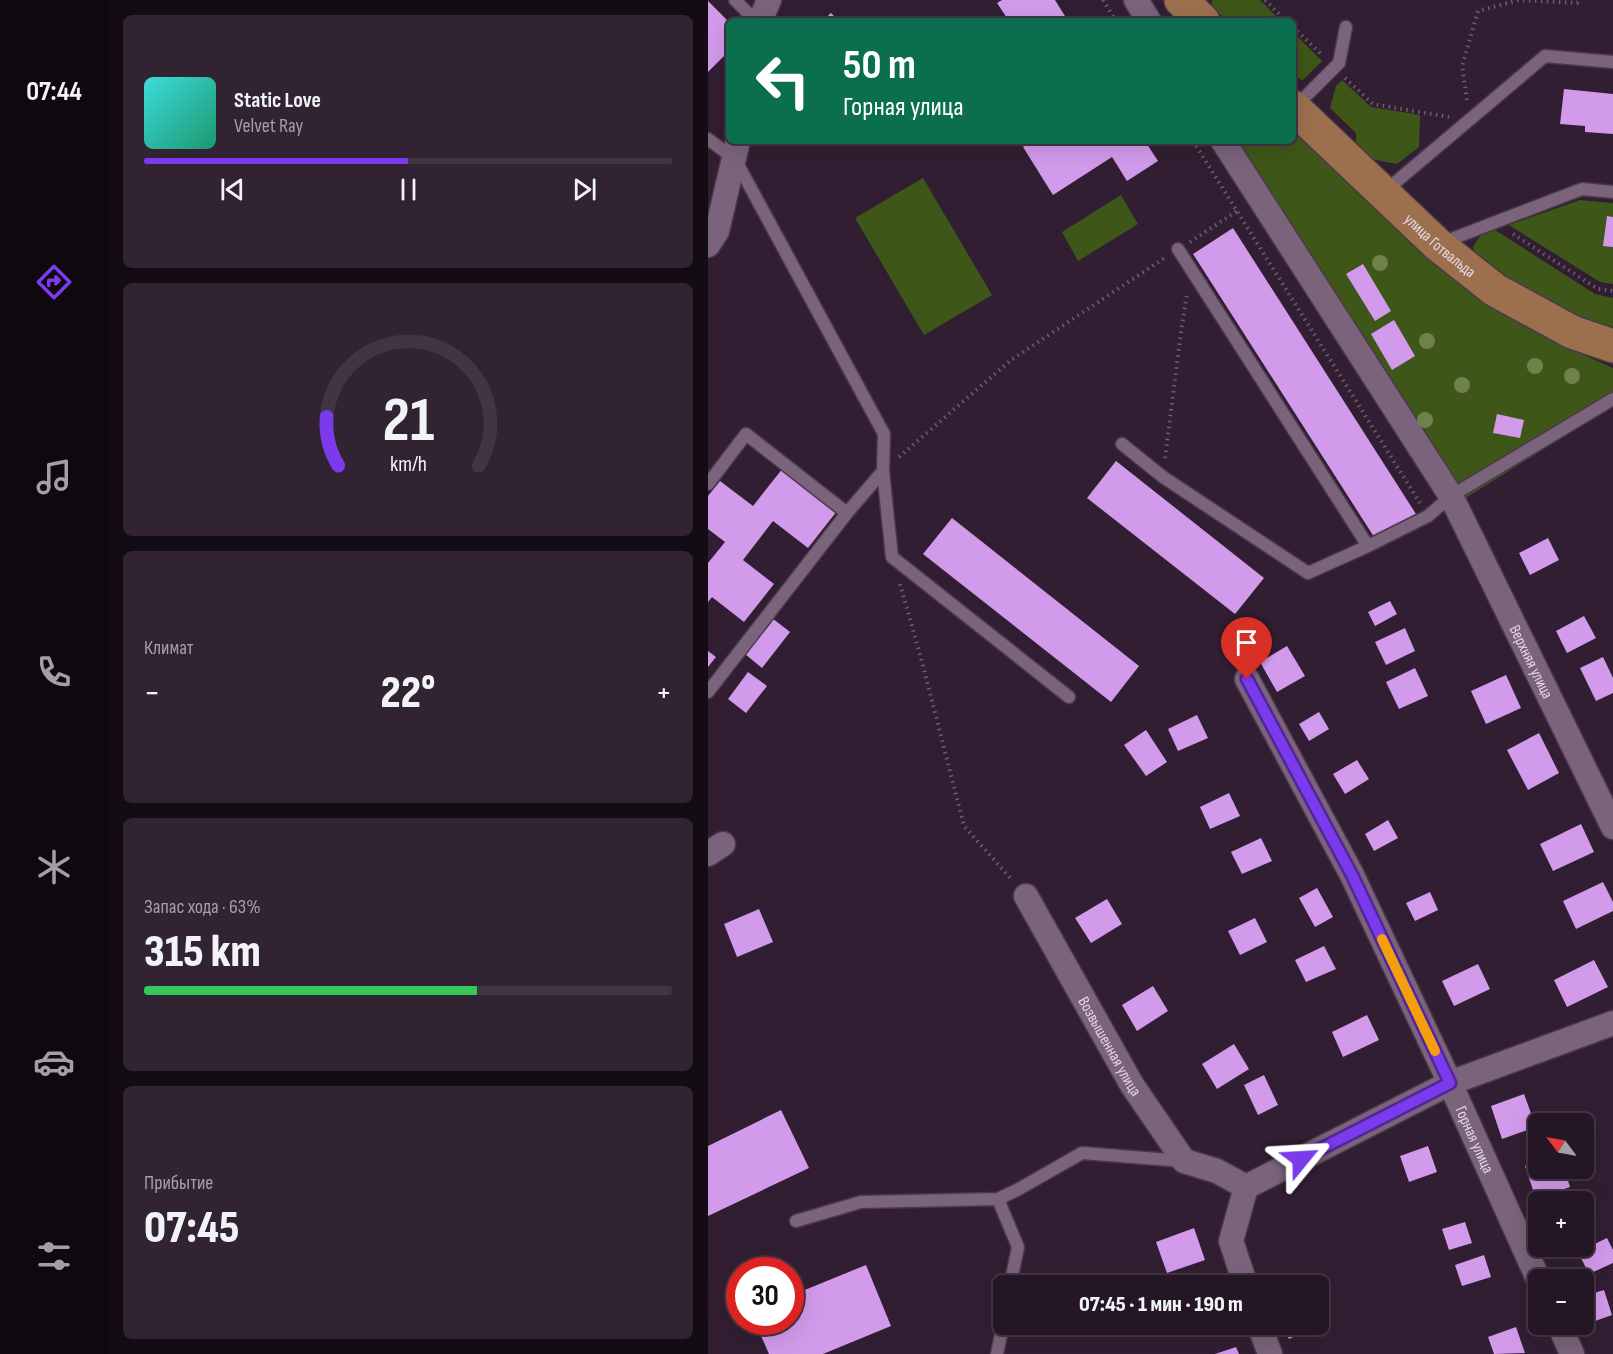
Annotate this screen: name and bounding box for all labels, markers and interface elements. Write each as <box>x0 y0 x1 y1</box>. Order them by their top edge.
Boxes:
text: 50 m <box>843 40 916 91</box>
icon: left <box>744 42 822 120</box>
text: 07:44 <box>26 76 82 108</box>
text: Static Love <box>234 87 321 114</box>
text: Горная улица <box>843 91 964 123</box>
text: Velvet Ray <box>234 114 303 138</box>
icon: previous <box>216 173 249 206</box>
icon: pause <box>392 173 425 206</box>
icon: next <box>568 173 601 206</box>
street label: улица Готвальда <box>1400 210 1479 282</box>
icon: directions <box>33 261 75 303</box>
text: 21 <box>382 384 434 459</box>
text: km/h <box>389 453 427 478</box>
icon: music <box>33 456 75 498</box>
pin <box>1221 617 1272 679</box>
street label: Верхняя улица <box>1505 622 1557 702</box>
icon: arrive <box>1230 626 1263 659</box>
text: Климат <box>144 636 194 660</box>
icon: phone <box>33 651 75 693</box>
text: 22° <box>380 666 436 721</box>
text: − <box>144 673 160 713</box>
text: + <box>656 673 672 713</box>
icon: climate <box>33 846 75 888</box>
text: Запас хода · 63% <box>144 895 261 919</box>
text: 315 km <box>144 925 261 980</box>
street label: Возвышенная улица <box>1073 994 1145 1100</box>
icon: car <box>33 1041 75 1083</box>
street label: Горная улица <box>1451 1103 1497 1176</box>
north arrow <box>1528 1113 1594 1179</box>
map controls <box>1528 1113 1594 1335</box>
position arrow <box>1269 1127 1333 1191</box>
text: Прибытие <box>144 1171 213 1195</box>
button: + <box>1528 1191 1594 1257</box>
text: 07:45 <box>144 1201 239 1256</box>
icon: filters <box>33 1235 75 1277</box>
speed limit sign: 30 <box>726 1257 804 1335</box>
button: − <box>1528 1269 1594 1335</box>
text: 07:45 · 1 мин · 190 m <box>1079 1291 1243 1318</box>

